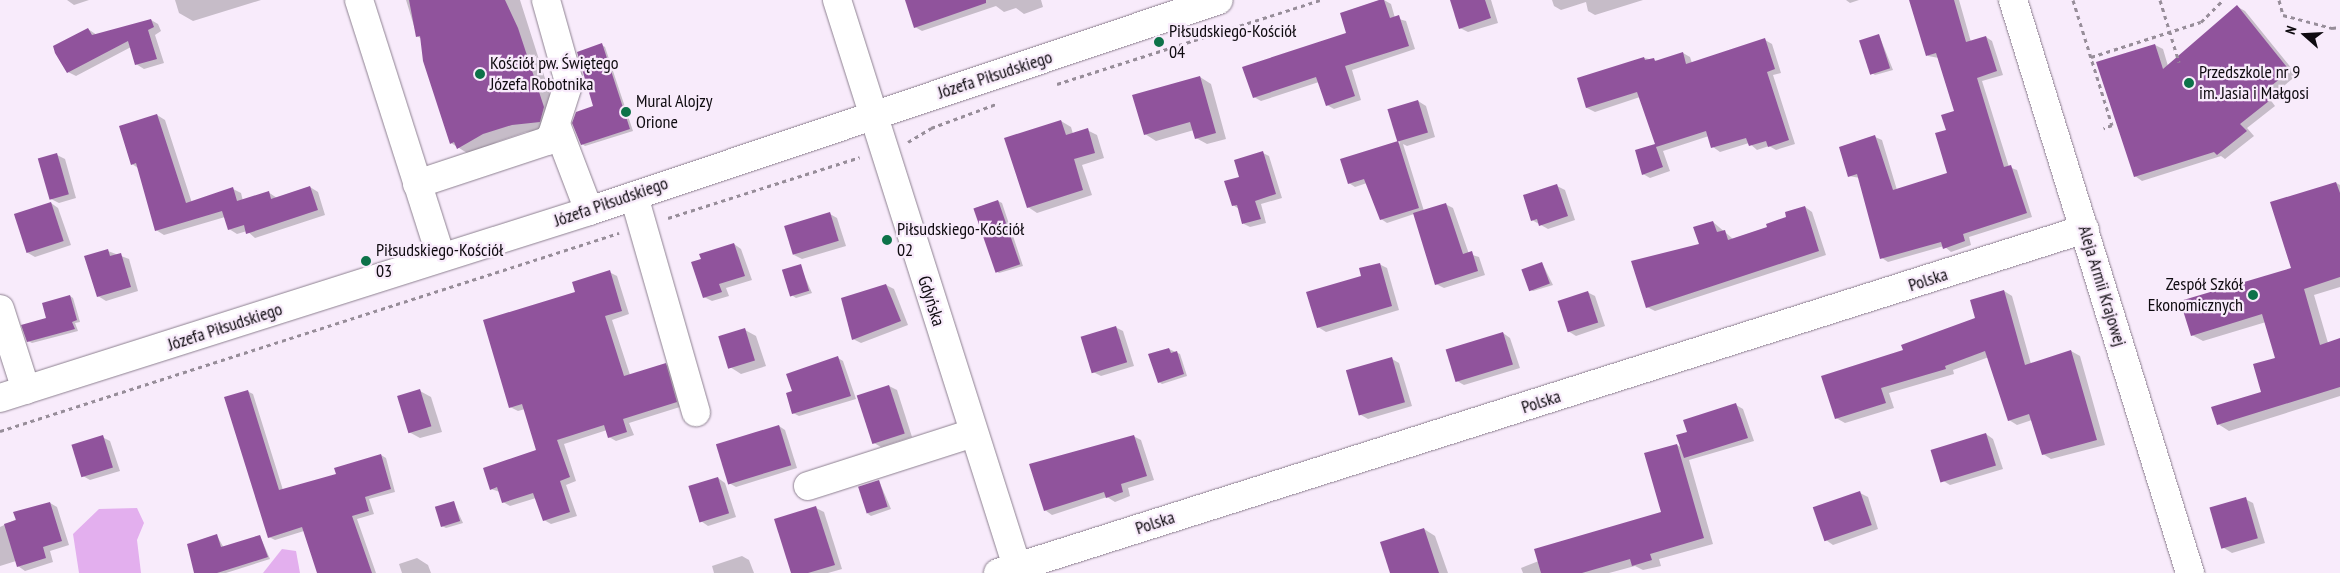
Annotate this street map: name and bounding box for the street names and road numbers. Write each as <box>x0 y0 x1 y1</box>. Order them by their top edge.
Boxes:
street label: Józefa Piłsudskiego <box>935 46 1055 104</box>
street label: Józefa Piłsudskiego <box>551 172 671 232</box>
street label: Aleja Armii Krajowej <box>2073 223 2131 349</box>
street label: Polska <box>1906 264 1950 296</box>
street label: Gdyńska <box>913 273 949 329</box>
street label: Józefa Piłsudskiego <box>165 298 285 356</box>
street label: Polska <box>1519 386 1563 418</box>
street label: Polska <box>1133 507 1177 539</box>

